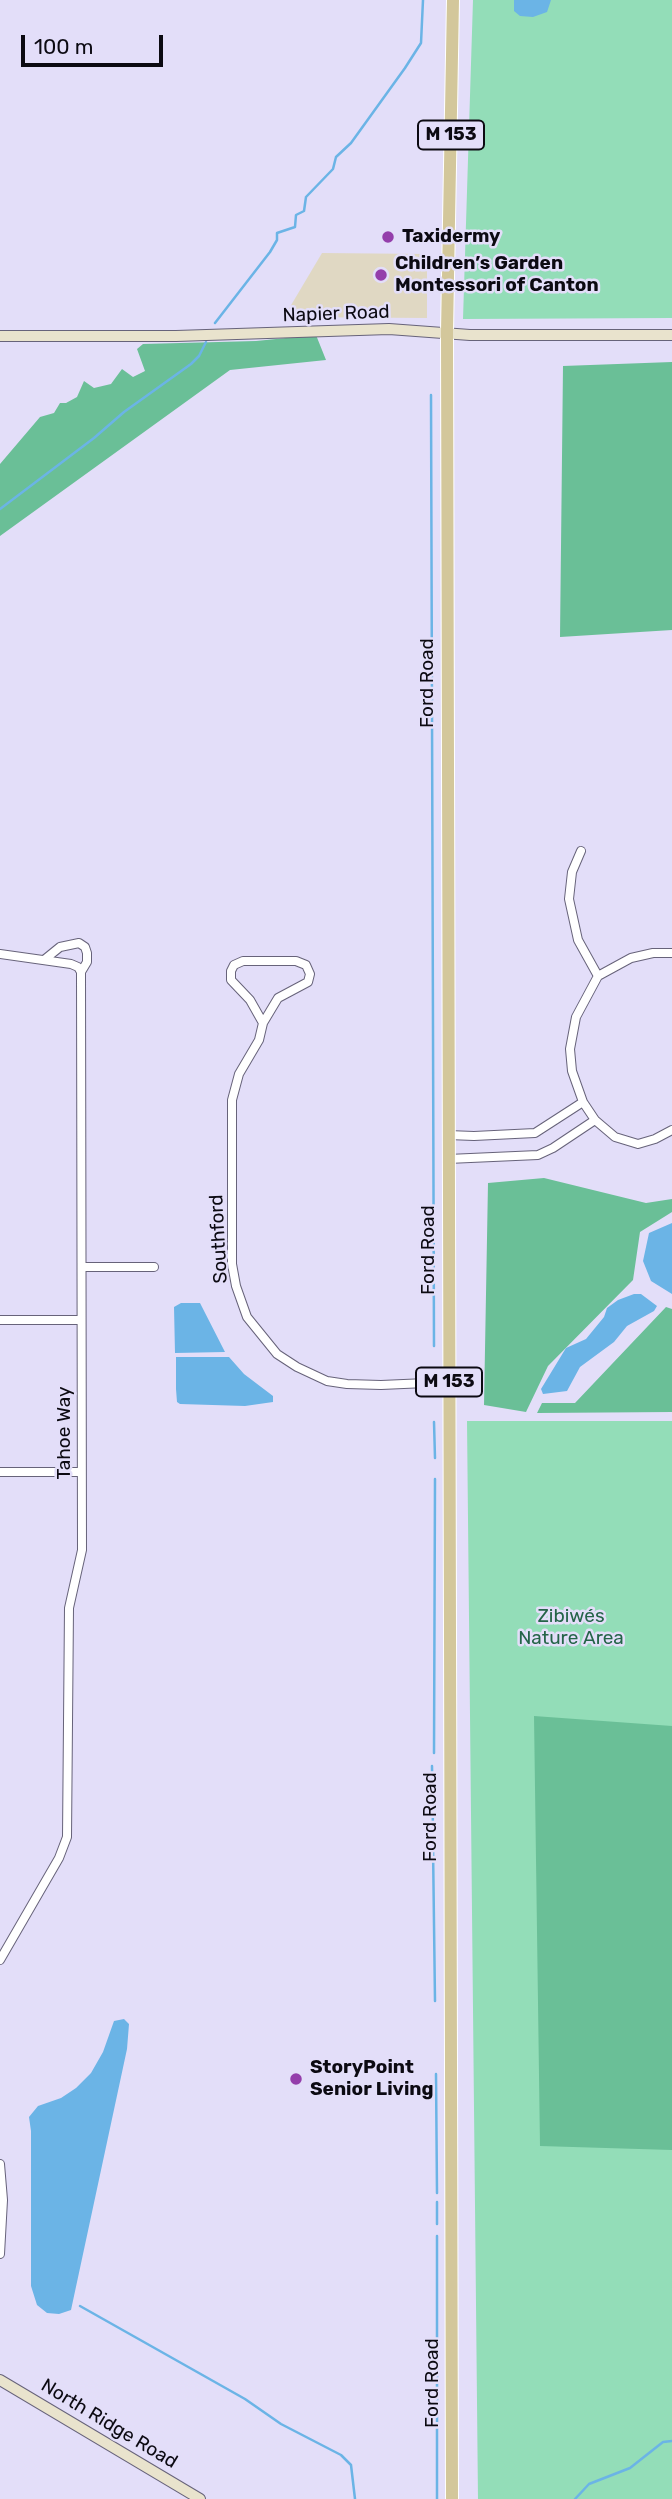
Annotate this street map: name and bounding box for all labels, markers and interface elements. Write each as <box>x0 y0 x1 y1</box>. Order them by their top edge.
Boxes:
scale bar <box>24 21 166 65</box>
text: 100 m <box>34 34 93 59</box>
road number: M 153 <box>418 120 484 150</box>
place label: Taxidermy <box>402 226 500 248</box>
marker: Taxidermy <box>380 229 396 245</box>
place label: Children’s Garden Montessori of Canton <box>395 253 599 297</box>
marker: Children’s Garden Montessori of Canton <box>373 267 389 283</box>
street label: Napier Road <box>282 301 390 327</box>
street label: Ford Road <box>417 638 439 728</box>
street label: Southford <box>205 1194 233 1284</box>
street label: Ford Road <box>418 1205 440 1295</box>
road number: M 153 <box>416 1367 482 1396</box>
street label: Tahoe Way <box>54 1386 76 1480</box>
park label: Zibiwés Nature Area <box>518 1606 624 1650</box>
street label: Ford Road <box>420 1772 442 1862</box>
place label: StoryPoint Senior Living <box>310 2057 434 2101</box>
marker: StoryPoint Senior Living <box>288 2071 304 2087</box>
street label: Ford Road <box>422 2338 444 2428</box>
street label: North Ridge Road <box>37 2374 181 2474</box>

